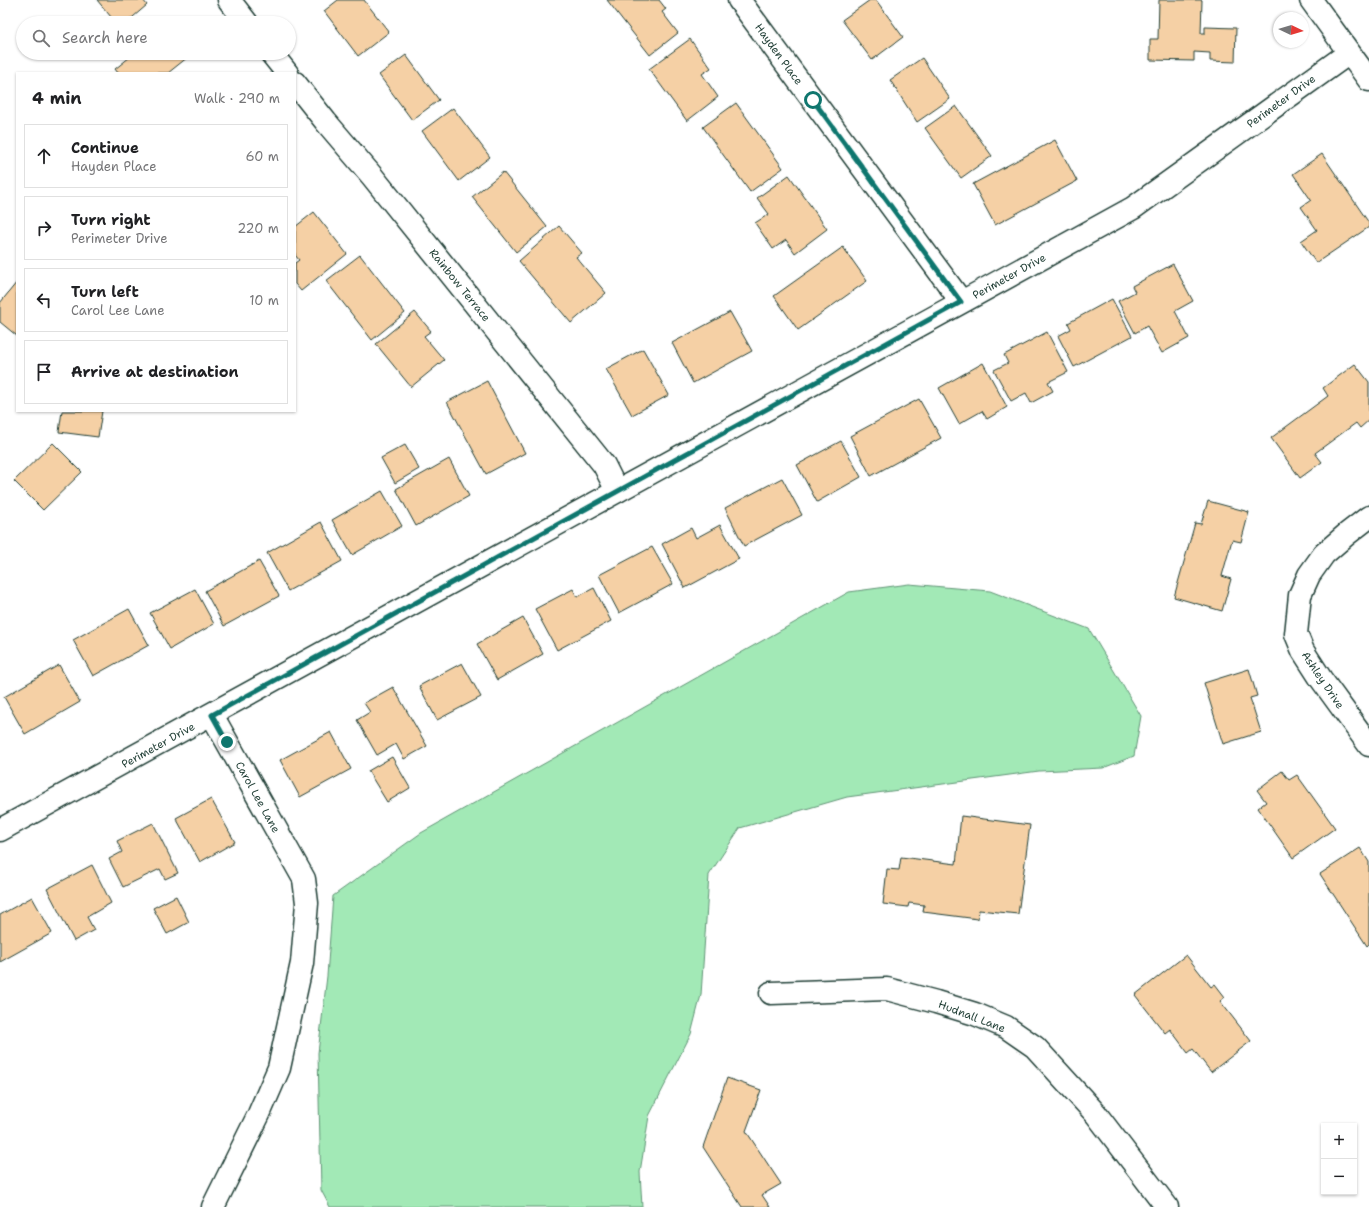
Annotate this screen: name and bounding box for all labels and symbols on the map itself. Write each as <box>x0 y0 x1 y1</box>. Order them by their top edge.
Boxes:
north arrow <box>1273 12 1309 48</box>
street label: Hayden Place <box>751 21 806 88</box>
street label: Perimeter Drive <box>1244 71 1319 131</box>
route start <box>804 91 822 109</box>
street label: Rainbow Terrace <box>426 246 494 325</box>
street label: Perimeter Drive <box>970 250 1049 303</box>
street label: Ashley Drive <box>1298 649 1347 712</box>
street label: Perimeter Drive <box>119 719 198 772</box>
route end <box>218 733 236 751</box>
street label: Carol Lee Lane <box>232 759 283 836</box>
street label: Hudnall Lane <box>936 997 1008 1036</box>

